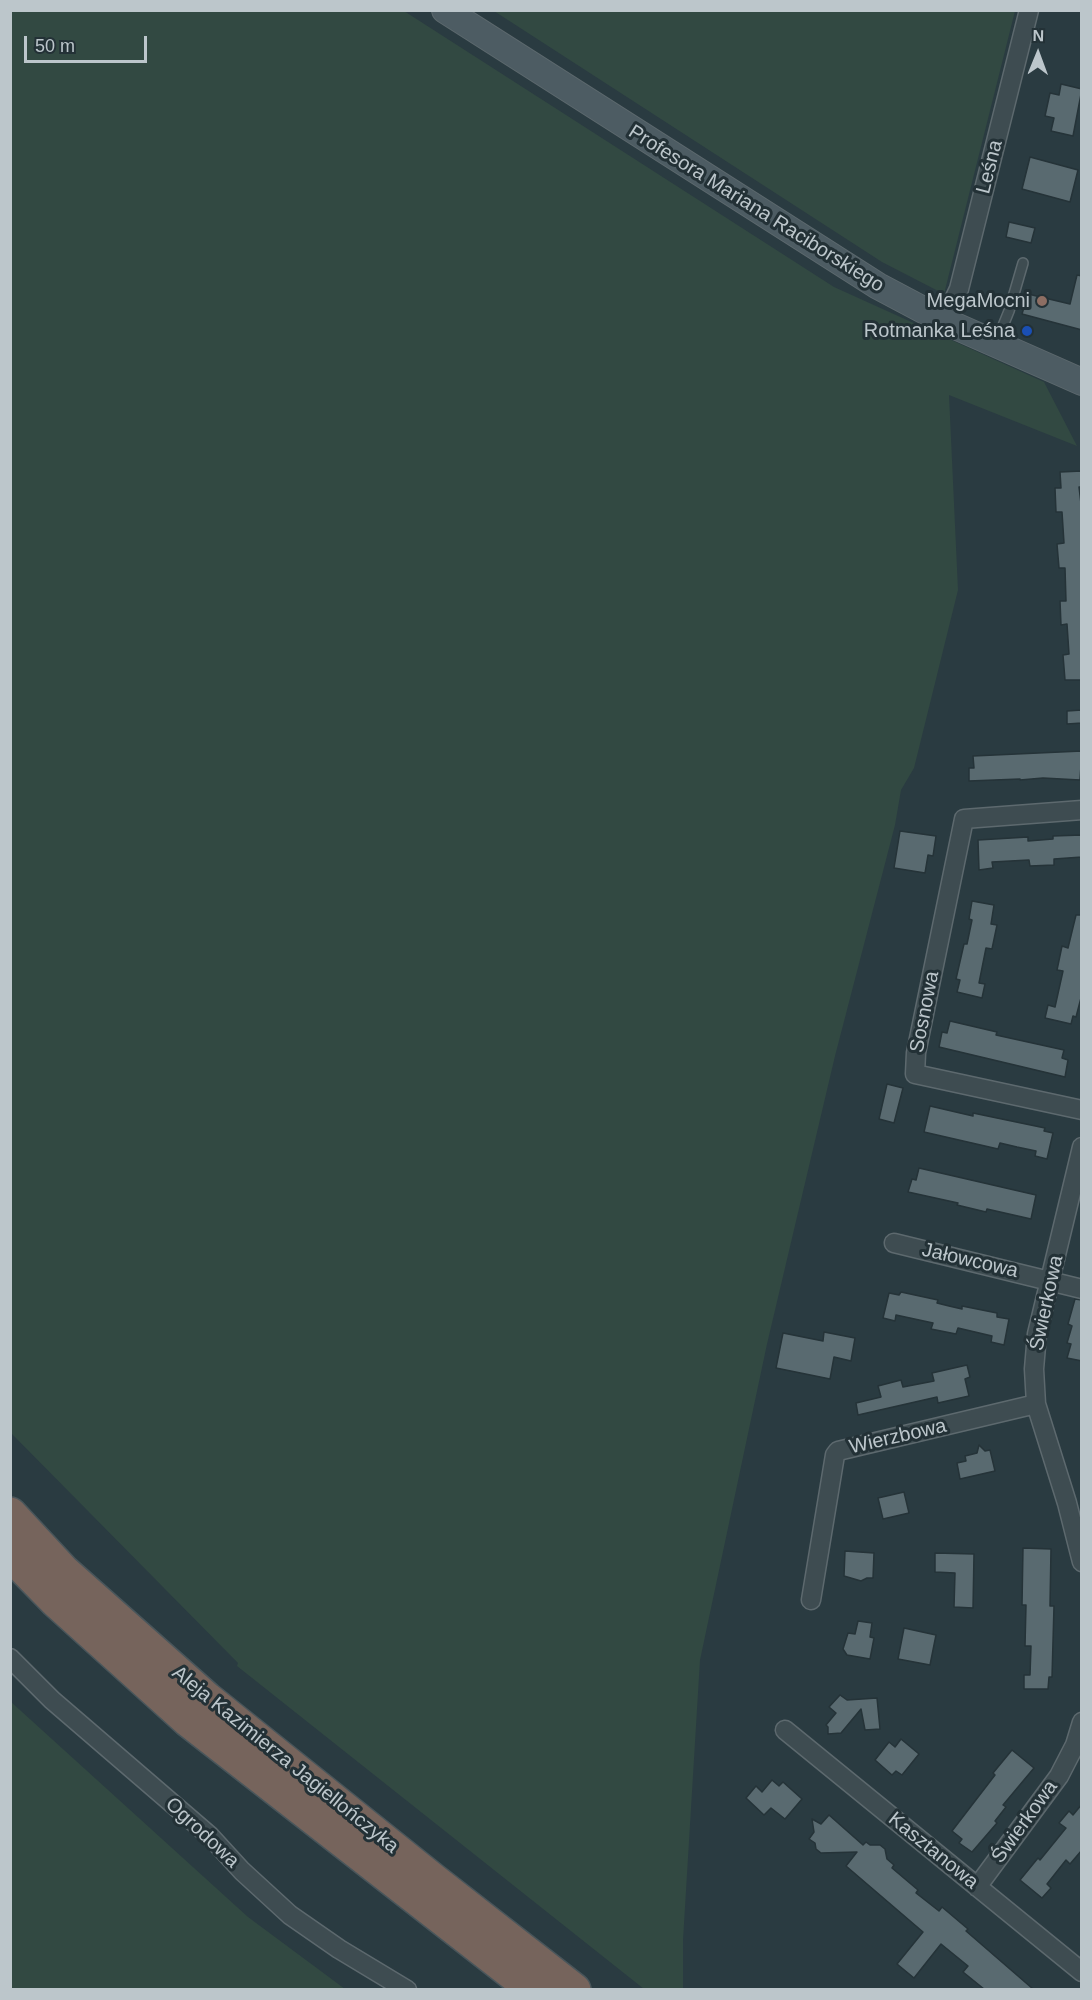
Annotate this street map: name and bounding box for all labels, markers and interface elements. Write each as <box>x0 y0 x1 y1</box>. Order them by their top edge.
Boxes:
scale bar <box>27 24 150 62</box>
north arrow <box>1008 24 1068 84</box>
text: N <box>1032 27 1044 44</box>
text: 50 m <box>35 36 75 56</box>
street label: Profesora Mariana Raciborskiego <box>624 120 888 298</box>
street label: Leśna <box>972 138 1008 196</box>
place label: MegaMocni <box>927 289 1030 313</box>
marker: MegaMocni <box>1035 294 1049 308</box>
place label: Rotmanka Leśna <box>864 319 1015 343</box>
marker: Rotmanka Leśna <box>1020 324 1034 338</box>
street label: Sosnowa <box>905 969 945 1055</box>
street label: Jałowcowa <box>920 1238 1020 1284</box>
street label: Świerkowa <box>1025 1253 1069 1353</box>
street label: Wierzbowa <box>847 1414 949 1460</box>
street label: Aleja Kazimierza Jagiellończyka <box>167 1661 403 1859</box>
street label: Świerkowa <box>987 1776 1063 1868</box>
street label: Ogrodowa <box>160 1793 244 1873</box>
street label: Kasztanowa <box>883 1807 983 1895</box>

